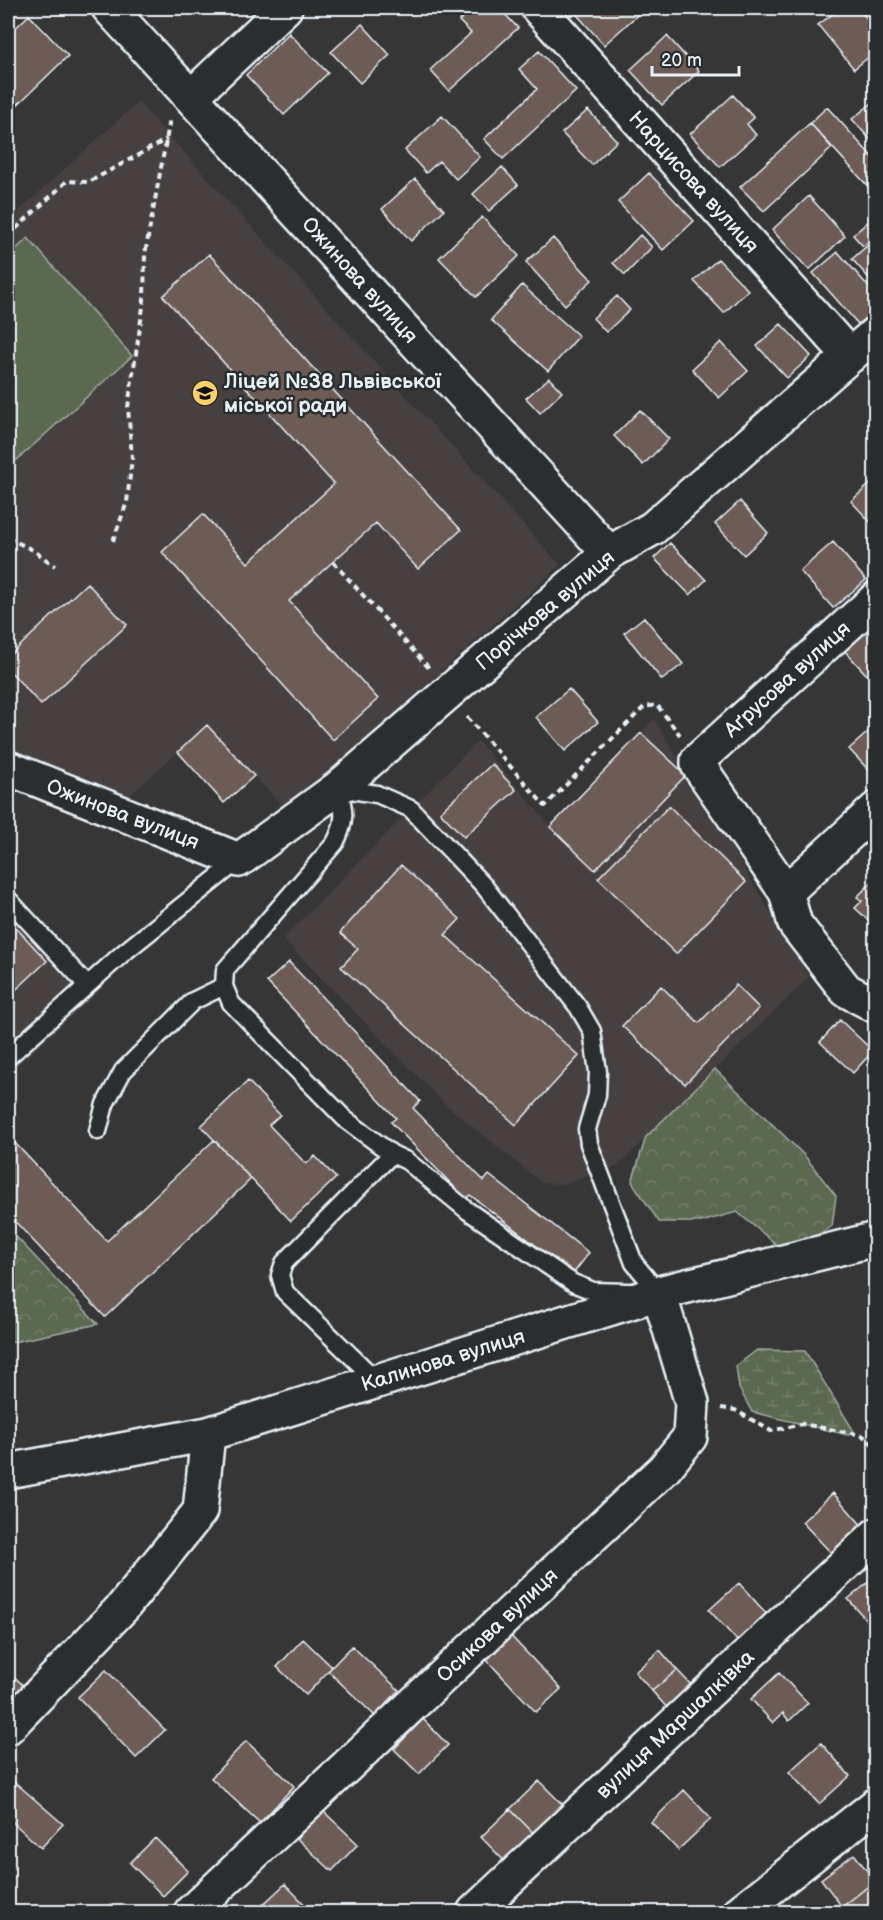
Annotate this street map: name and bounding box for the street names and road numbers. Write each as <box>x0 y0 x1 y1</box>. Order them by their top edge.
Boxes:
street label: Нарцисова вулиця <box>623 106 764 259</box>
street label: Ожинова вулиця <box>296 212 423 349</box>
street label: Порічкова вулиця <box>471 545 620 676</box>
street label: Аґрусова вулиця <box>718 616 856 743</box>
street label: Ожинова вулиця <box>43 774 203 855</box>
street label: Калинова вулиця <box>358 1324 528 1397</box>
street label: Осикова вулиця <box>432 1563 563 1688</box>
street label: вулиця Маршалківка <box>591 1644 760 1804</box>

